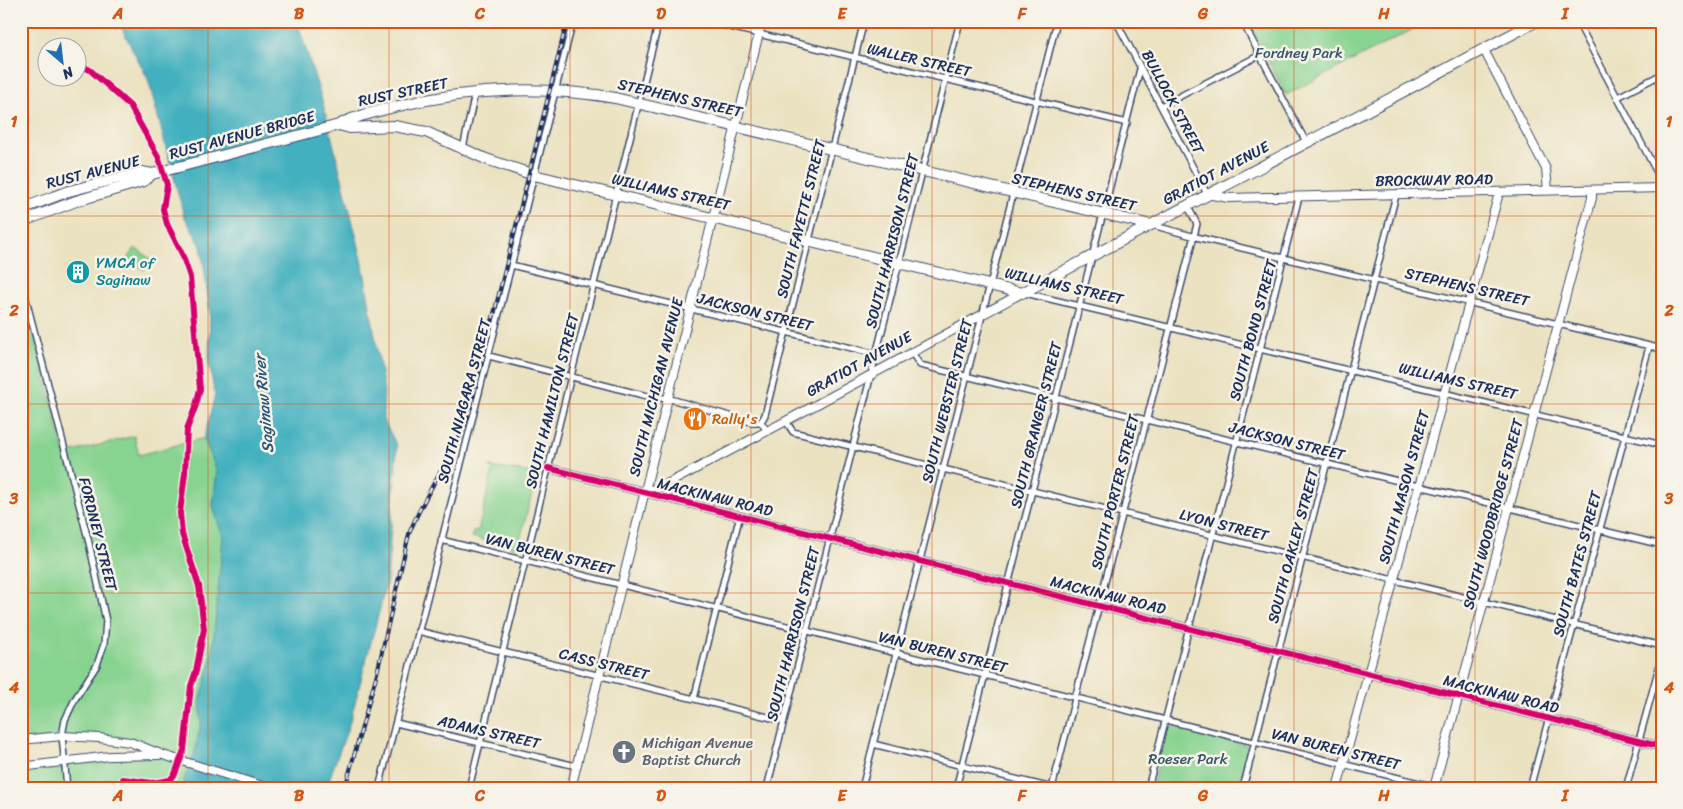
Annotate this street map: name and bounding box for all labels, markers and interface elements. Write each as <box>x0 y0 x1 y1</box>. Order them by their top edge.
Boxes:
text: A <box>112 0 123 28</box>
text: B <box>294 0 305 28</box>
text: C <box>474 0 486 28</box>
text: D <box>656 0 666 28</box>
text: E <box>838 0 848 28</box>
text: F <box>1017 0 1028 28</box>
text: G <box>1197 0 1209 28</box>
text: H <box>1377 0 1390 28</box>
text: I <box>1561 0 1570 28</box>
street label: WALLER STREET <box>864 35 975 85</box>
north arrow <box>38 38 88 88</box>
park label: Fordney Park <box>1255 40 1343 66</box>
street label: BULLOCK STREET <box>1135 45 1212 160</box>
text: N <box>57 59 79 86</box>
street label: RUST STREET <box>356 69 452 114</box>
street label: STEPHENS STREET <box>615 71 746 125</box>
street label: RUST AVENUE BRIDGE <box>166 103 319 167</box>
text: 1 <box>11 107 18 136</box>
text: 1 <box>1666 107 1673 136</box>
street label: GRATIOT AVENUE <box>1158 133 1276 212</box>
street label: SOUTH FAYETTE STREET <box>769 136 834 301</box>
street label: RUST AVENUE <box>43 147 144 196</box>
street label: SOUTH HARRISON STREET <box>858 150 927 331</box>
street label: STEPHENS STREET <box>1009 165 1140 219</box>
street label: WILLIAMS STREET <box>609 166 734 219</box>
street label: BROCKWAY ROAD <box>1375 166 1493 194</box>
place label: YMCA of Saginaw <box>96 250 156 293</box>
street label: SOUTH BOND STREET <box>1222 255 1285 404</box>
building icon: YMCA of Saginaw <box>65 259 91 285</box>
street label: WILLIAMS STREET <box>1002 260 1127 313</box>
street label: STEPHENS STREET <box>1402 260 1533 314</box>
street label: JACKSON STREET <box>693 285 817 339</box>
street label: SOUTH MICHIGAN AVENUE <box>621 293 691 479</box>
text: 2 <box>8 296 19 325</box>
text: 2 <box>1663 296 1674 325</box>
street label: SOUTH HAMILTON STREET <box>518 309 587 491</box>
street label: SOUTH NIAGARA STREET <box>430 314 499 486</box>
street label: SOUTH WEBSTER STREET <box>914 315 980 486</box>
street label: GRATIOT AVENUE <box>801 323 918 404</box>
street label: SOUTH GRANGER STREET <box>1003 338 1070 511</box>
water label: Saginaw River <box>244 350 282 454</box>
street label: WILLIAMS STREET <box>1396 355 1521 408</box>
restaurant icon: Rally's <box>682 406 708 432</box>
place label: Rally's <box>712 406 757 432</box>
street label: SOUTH MASON STREET <box>1371 406 1437 567</box>
street label: SOUTH PORTER STREET <box>1083 411 1147 572</box>
street label: JACKSON STREET <box>1225 414 1349 468</box>
street label: SOUTH WOODBRIDGE STREET <box>1455 414 1531 612</box>
street label: SOUTH OAKLEY STREET <box>1260 464 1327 626</box>
street label: MACKINAW ROAD <box>654 470 776 524</box>
street label: FORDNEY STREET <box>71 474 125 595</box>
text: 3 <box>9 484 19 513</box>
text: 3 <box>1664 484 1674 513</box>
street label: SOUTH BATES STREET <box>1545 487 1609 640</box>
street label: LYON STREET <box>1177 501 1273 549</box>
street label: VAN BUREN STREET <box>483 525 619 583</box>
street label: SOUTH HARRISON STREET <box>759 543 828 724</box>
street label: MACKINAW ROAD <box>1047 568 1169 622</box>
street label: VAN BUREN STREET <box>876 623 1012 681</box>
street label: CASS STREET <box>556 640 653 688</box>
street label: MACKINAW ROAD <box>1440 667 1562 721</box>
text: 4 <box>8 673 19 702</box>
text: 4 <box>1663 673 1674 702</box>
street label: ADAMS STREET <box>434 707 544 757</box>
street label: VAN BUREN STREET <box>1269 720 1405 778</box>
place label: Michigan Avenue Baptist Church <box>642 730 753 773</box>
church icon: Michigan Avenue Baptist Church <box>611 739 637 765</box>
park label: Roeser Park <box>1148 746 1229 772</box>
text: A <box>112 781 123 809</box>
text: B <box>294 781 305 809</box>
text: C <box>474 781 486 809</box>
text: D <box>656 781 666 809</box>
text: E <box>838 781 848 809</box>
text: F <box>1017 781 1028 809</box>
text: G <box>1197 781 1209 809</box>
text: H <box>1377 781 1390 809</box>
text: I <box>1561 781 1570 809</box>

